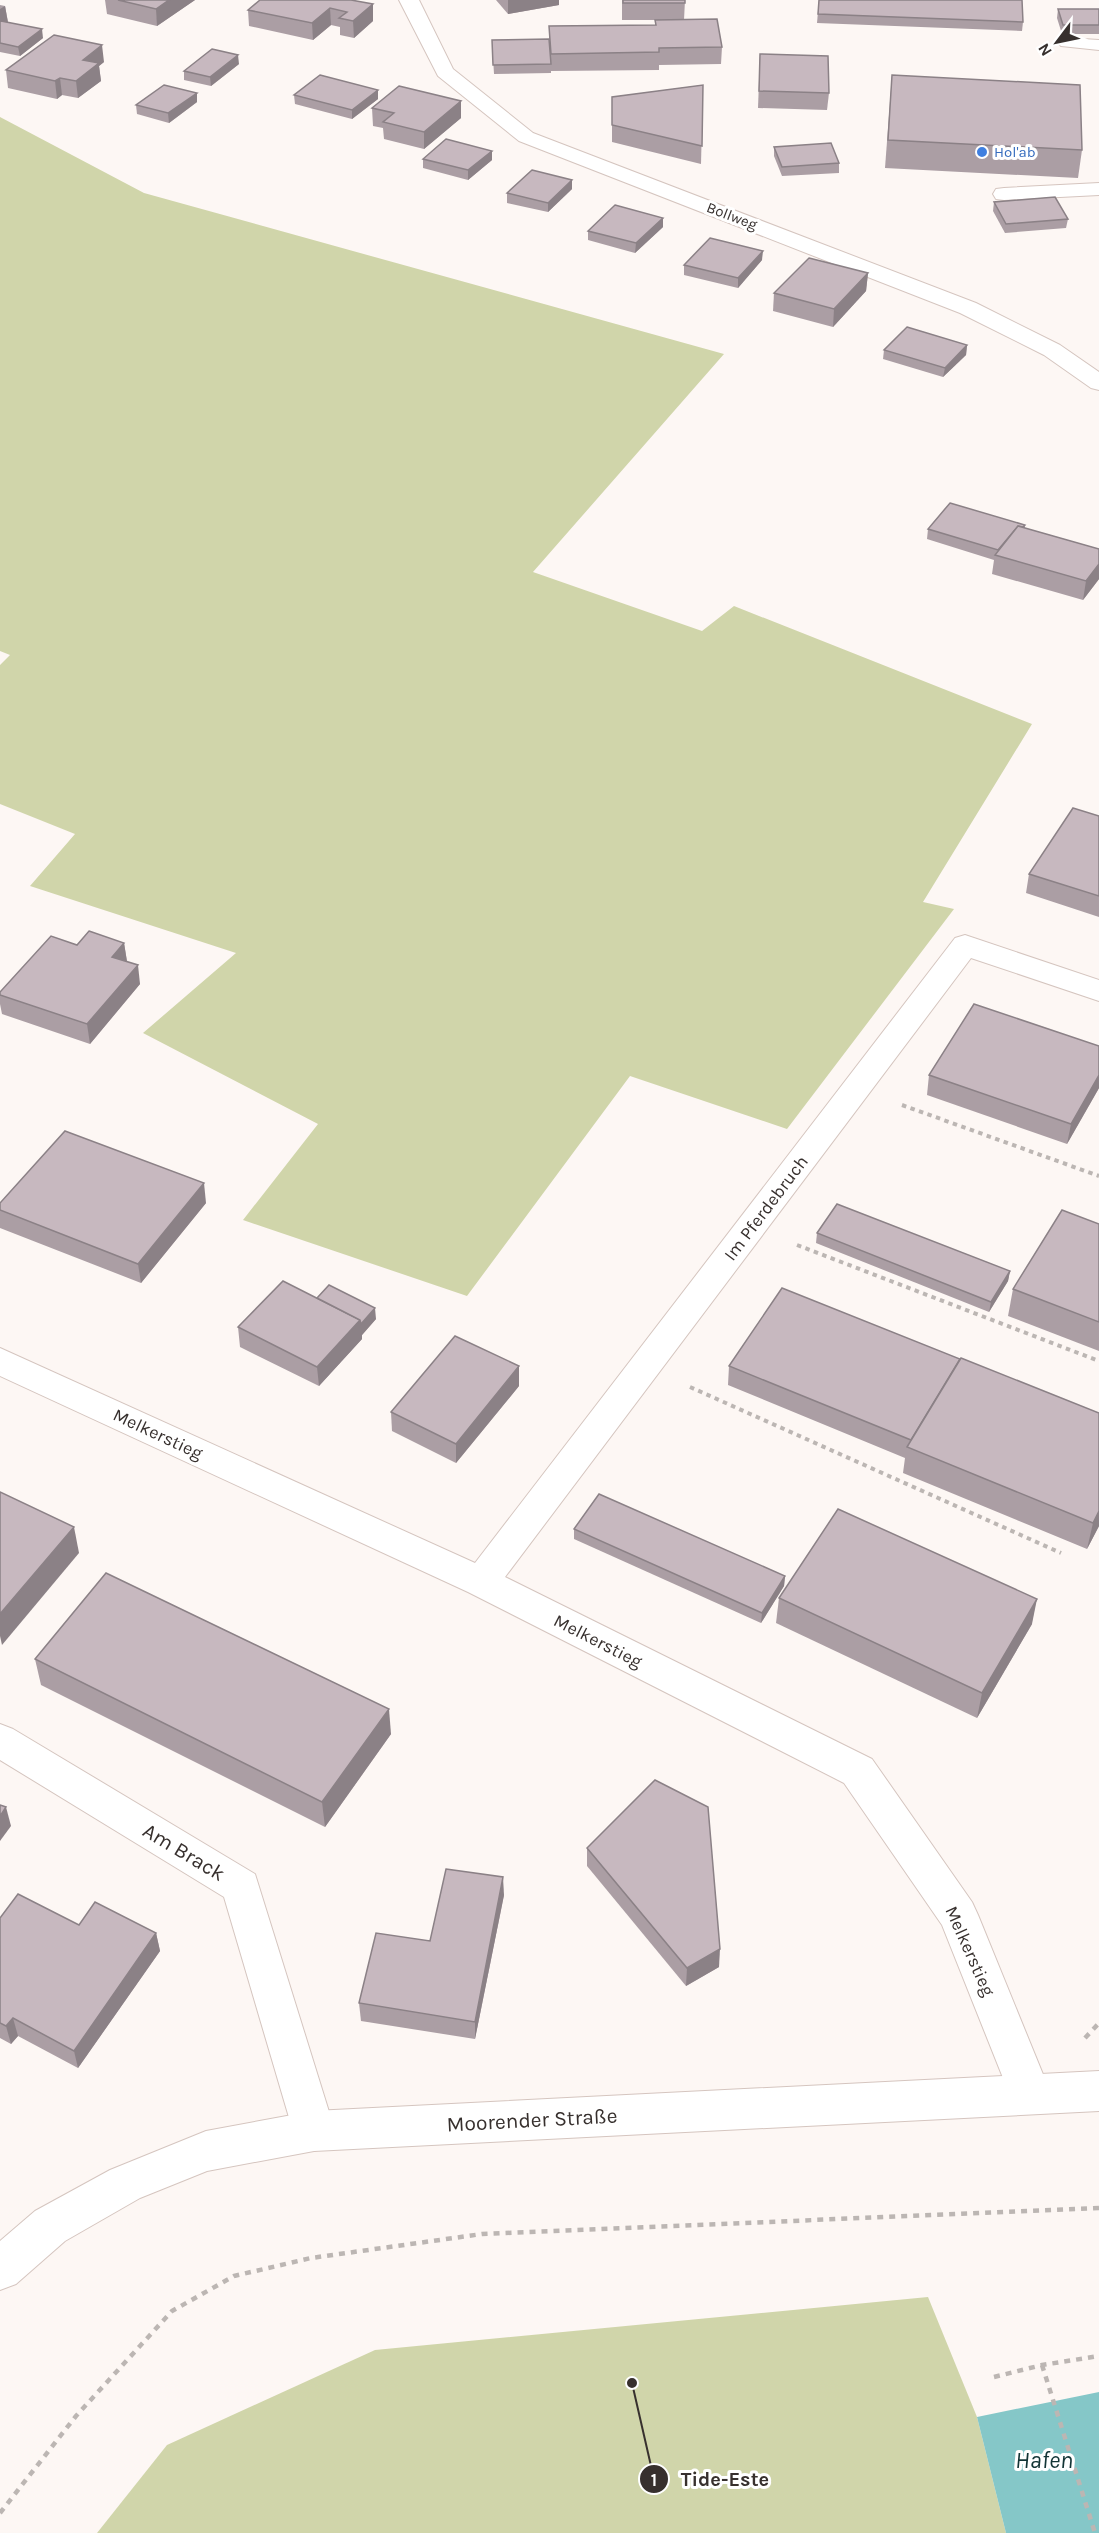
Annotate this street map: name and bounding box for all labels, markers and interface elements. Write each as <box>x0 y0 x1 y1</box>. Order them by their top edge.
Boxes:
north arrow <box>1027 12 1087 72</box>
text: N <box>1034 40 1056 60</box>
place label: Hol'ab <box>994 143 1036 161</box>
marker: Hol'ab <box>975 145 989 159</box>
street label: Bollweg <box>704 198 760 234</box>
street label: Im Pferdebruch <box>719 1151 813 1265</box>
street label: Melkerstieg <box>110 1404 206 1464</box>
street label: Melkerstieg <box>550 1609 646 1673</box>
street label: Am Brack <box>139 1818 230 1886</box>
street label: Melkerstieg <box>940 1902 1000 2000</box>
street label: Moorender Straße <box>446 2104 618 2136</box>
water label: Hafen <box>1015 2446 1073 2474</box>
callout: Tide-Este <box>639 2460 781 2498</box>
text: Tide-Este <box>681 2468 769 2491</box>
text: 1 <box>651 2469 657 2491</box>

